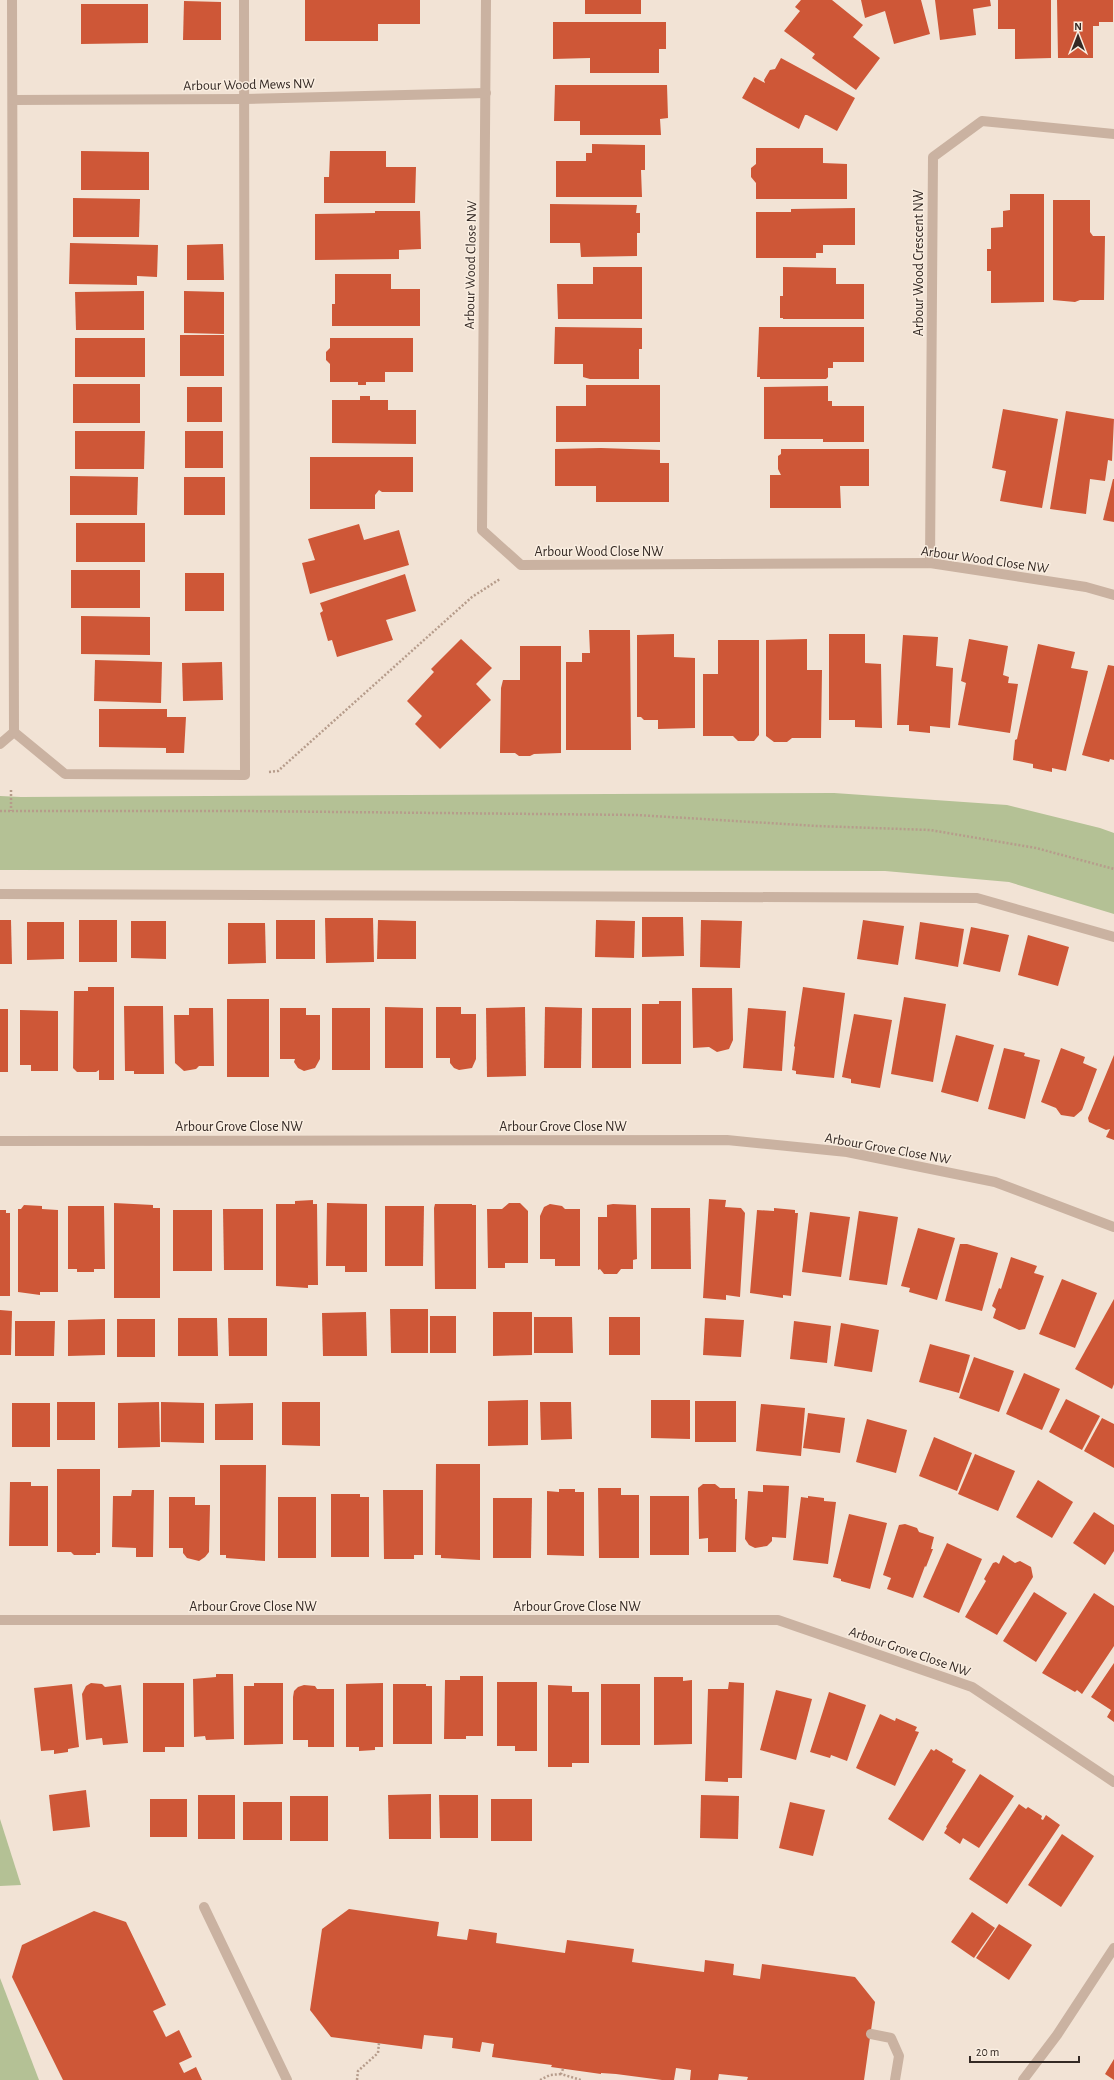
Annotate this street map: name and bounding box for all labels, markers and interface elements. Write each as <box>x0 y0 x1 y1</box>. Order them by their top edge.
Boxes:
north arrow <box>1058 16 1098 56</box>
text: N <box>1074 21 1082 32</box>
street label: Arbour Wood Mews NW <box>183 77 315 93</box>
street label: Arbour Wood Crescent NW <box>912 189 926 336</box>
street label: Arbour Wood Close NW <box>463 200 479 330</box>
street label: Arbour Wood Close NW <box>920 544 1050 576</box>
street label: Arbour Wood Close NW <box>535 545 664 559</box>
street label: Arbour Grove Close NW <box>175 1120 303 1134</box>
street label: Arbour Grove Close NW <box>499 1120 627 1134</box>
street label: Arbour Grove Close NW <box>824 1131 952 1167</box>
street label: Arbour Grove Close NW <box>189 1600 317 1614</box>
street label: Arbour Grove Close NW <box>513 1600 641 1614</box>
street label: Arbour Grove Close NW <box>847 1625 973 1679</box>
scale bar <box>970 2038 1079 2064</box>
text: 20 m <box>976 2046 999 2058</box>

